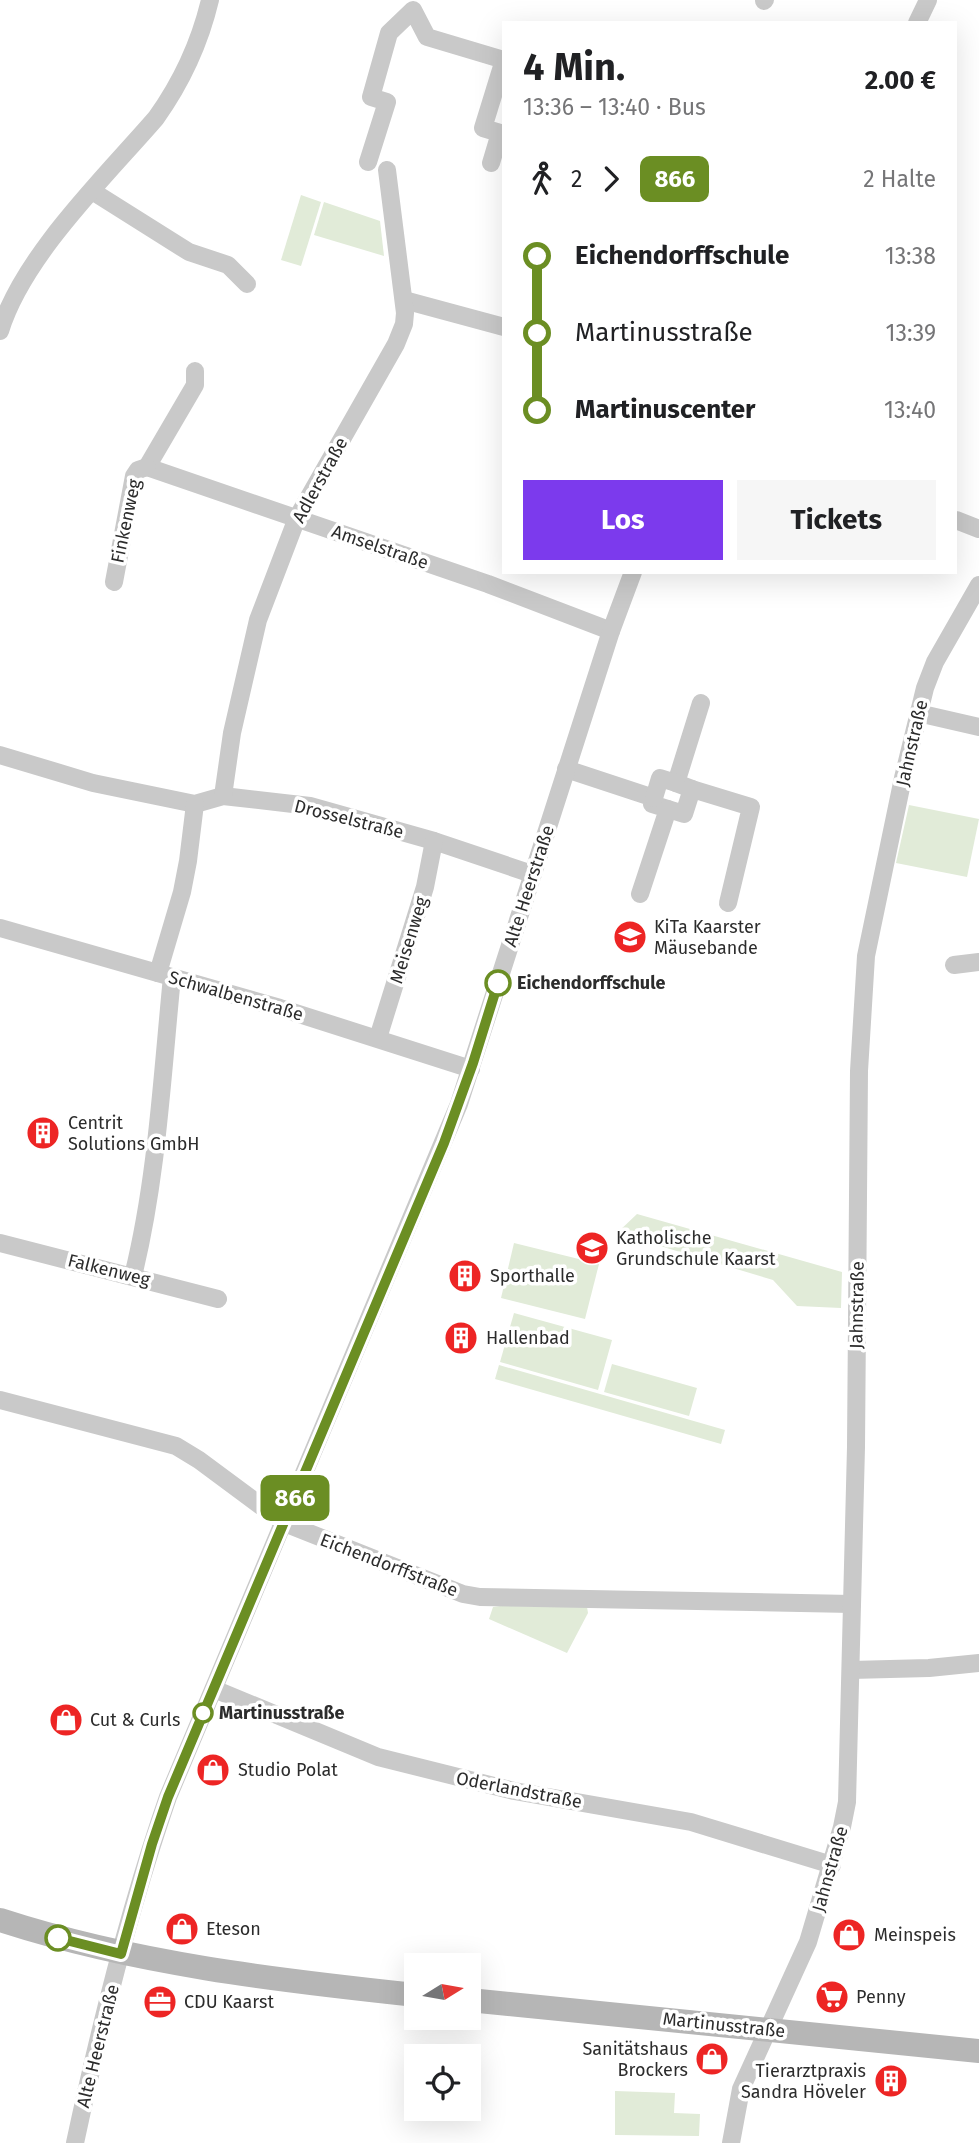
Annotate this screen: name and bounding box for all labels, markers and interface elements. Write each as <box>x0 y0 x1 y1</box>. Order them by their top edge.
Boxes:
text: 4 Min. <box>523 44 625 90</box>
text: 2.00 € <box>865 65 936 96</box>
text: 13:36 – 13:40 · Bus <box>523 93 706 121</box>
icon: walk <box>523 160 561 198</box>
icon: forward <box>592 160 630 198</box>
text: 2 <box>571 165 582 193</box>
text: 866 <box>654 165 695 193</box>
text: 2 Halte <box>863 165 936 193</box>
text: Eichendorffschule <box>575 240 789 271</box>
text: 13:38 <box>885 242 936 270</box>
text: Martinusstraße <box>575 317 753 348</box>
text: 13:39 <box>886 319 936 347</box>
text: Martinuscenter <box>575 394 756 425</box>
text: 13:40 <box>884 396 936 424</box>
street label: Adlerstraße <box>288 433 352 527</box>
street label: Finkenweg <box>106 476 146 565</box>
button: Los <box>523 480 723 560</box>
button: Tickets <box>737 480 936 560</box>
street label: Amselstraße <box>329 520 431 574</box>
street label: Jahnstraße <box>891 698 933 788</box>
street label: Drosselstraße <box>292 795 406 843</box>
street label: Alte Heerstraße <box>499 822 559 950</box>
street label: Meisenweg <box>385 893 433 986</box>
place label: KiTa Kaarster Mäusebande <box>654 916 761 959</box>
school or university icon: KiTa Kaarster Mäusebande <box>611 918 649 956</box>
street label: Schwalbenstraße <box>166 966 306 1026</box>
marker: Eichendorffschule <box>485 970 511 996</box>
place label: Eichendorffschule <box>517 972 665 994</box>
place label: Centrit Solutions GmbH <box>68 1112 200 1155</box>
building icon: Centrit Solutions GmbH <box>24 1114 62 1152</box>
place label: Katholische Grundschule Kaarst <box>616 1227 776 1270</box>
school or university icon: Katholische Grundschule Kaarst <box>573 1229 611 1267</box>
street label: Falkenweg <box>66 1249 153 1291</box>
building icon: Sporthalle <box>446 1257 484 1295</box>
street label: Jahnstraße <box>845 1261 869 1349</box>
place label: Sporthalle <box>490 1265 575 1287</box>
building icon: Hallenbad <box>442 1319 480 1357</box>
place label: Hallenbad <box>486 1327 570 1349</box>
line badge: 866 <box>255 1475 335 1521</box>
text: 866 <box>274 1484 316 1512</box>
street label: Eichendorffstraße <box>317 1529 461 1601</box>
shop icon: Cut & Curls <box>47 1701 85 1739</box>
place label: Martinusstraße <box>219 1702 345 1724</box>
marker: Martinusstraße <box>193 1703 213 1723</box>
place label: Cut & Curls <box>90 1709 180 1731</box>
shop icon: Studio Polat <box>194 1751 232 1789</box>
place label: Studio Polat <box>238 1759 338 1781</box>
street label: Oderlandstraße <box>454 1767 584 1813</box>
street label: Jahnstraße <box>807 1824 853 1914</box>
shop icon: Eteson <box>163 1910 201 1948</box>
shop icon: Meinspeis <box>830 1916 868 1954</box>
place label: Eteson <box>206 1918 261 1940</box>
place label: Meinspeis <box>874 1924 956 1946</box>
unlabelled marker <box>45 1925 71 1951</box>
north arrow <box>404 1953 481 2030</box>
map controls <box>404 1953 481 2121</box>
supermarket icon: Penny <box>813 1978 851 2016</box>
street label: Alte Heerstraße <box>72 1982 124 2110</box>
office icon: CDU Kaarst <box>141 1983 179 2021</box>
place label: Penny <box>856 1986 906 2008</box>
place label: CDU Kaarst <box>184 1991 274 2013</box>
street label: Martinusstraße <box>662 2008 786 2042</box>
place label: Sanitätshaus Brockers <box>582 2038 688 2081</box>
shop icon: Sanitätshaus Brockers <box>693 2040 731 2078</box>
button: locate <box>404 2044 481 2121</box>
place label: Tierarztpraxis Sandra Höveler <box>741 2060 866 2103</box>
building icon: Tierarztpraxis Sandra Höveler <box>872 2062 910 2100</box>

